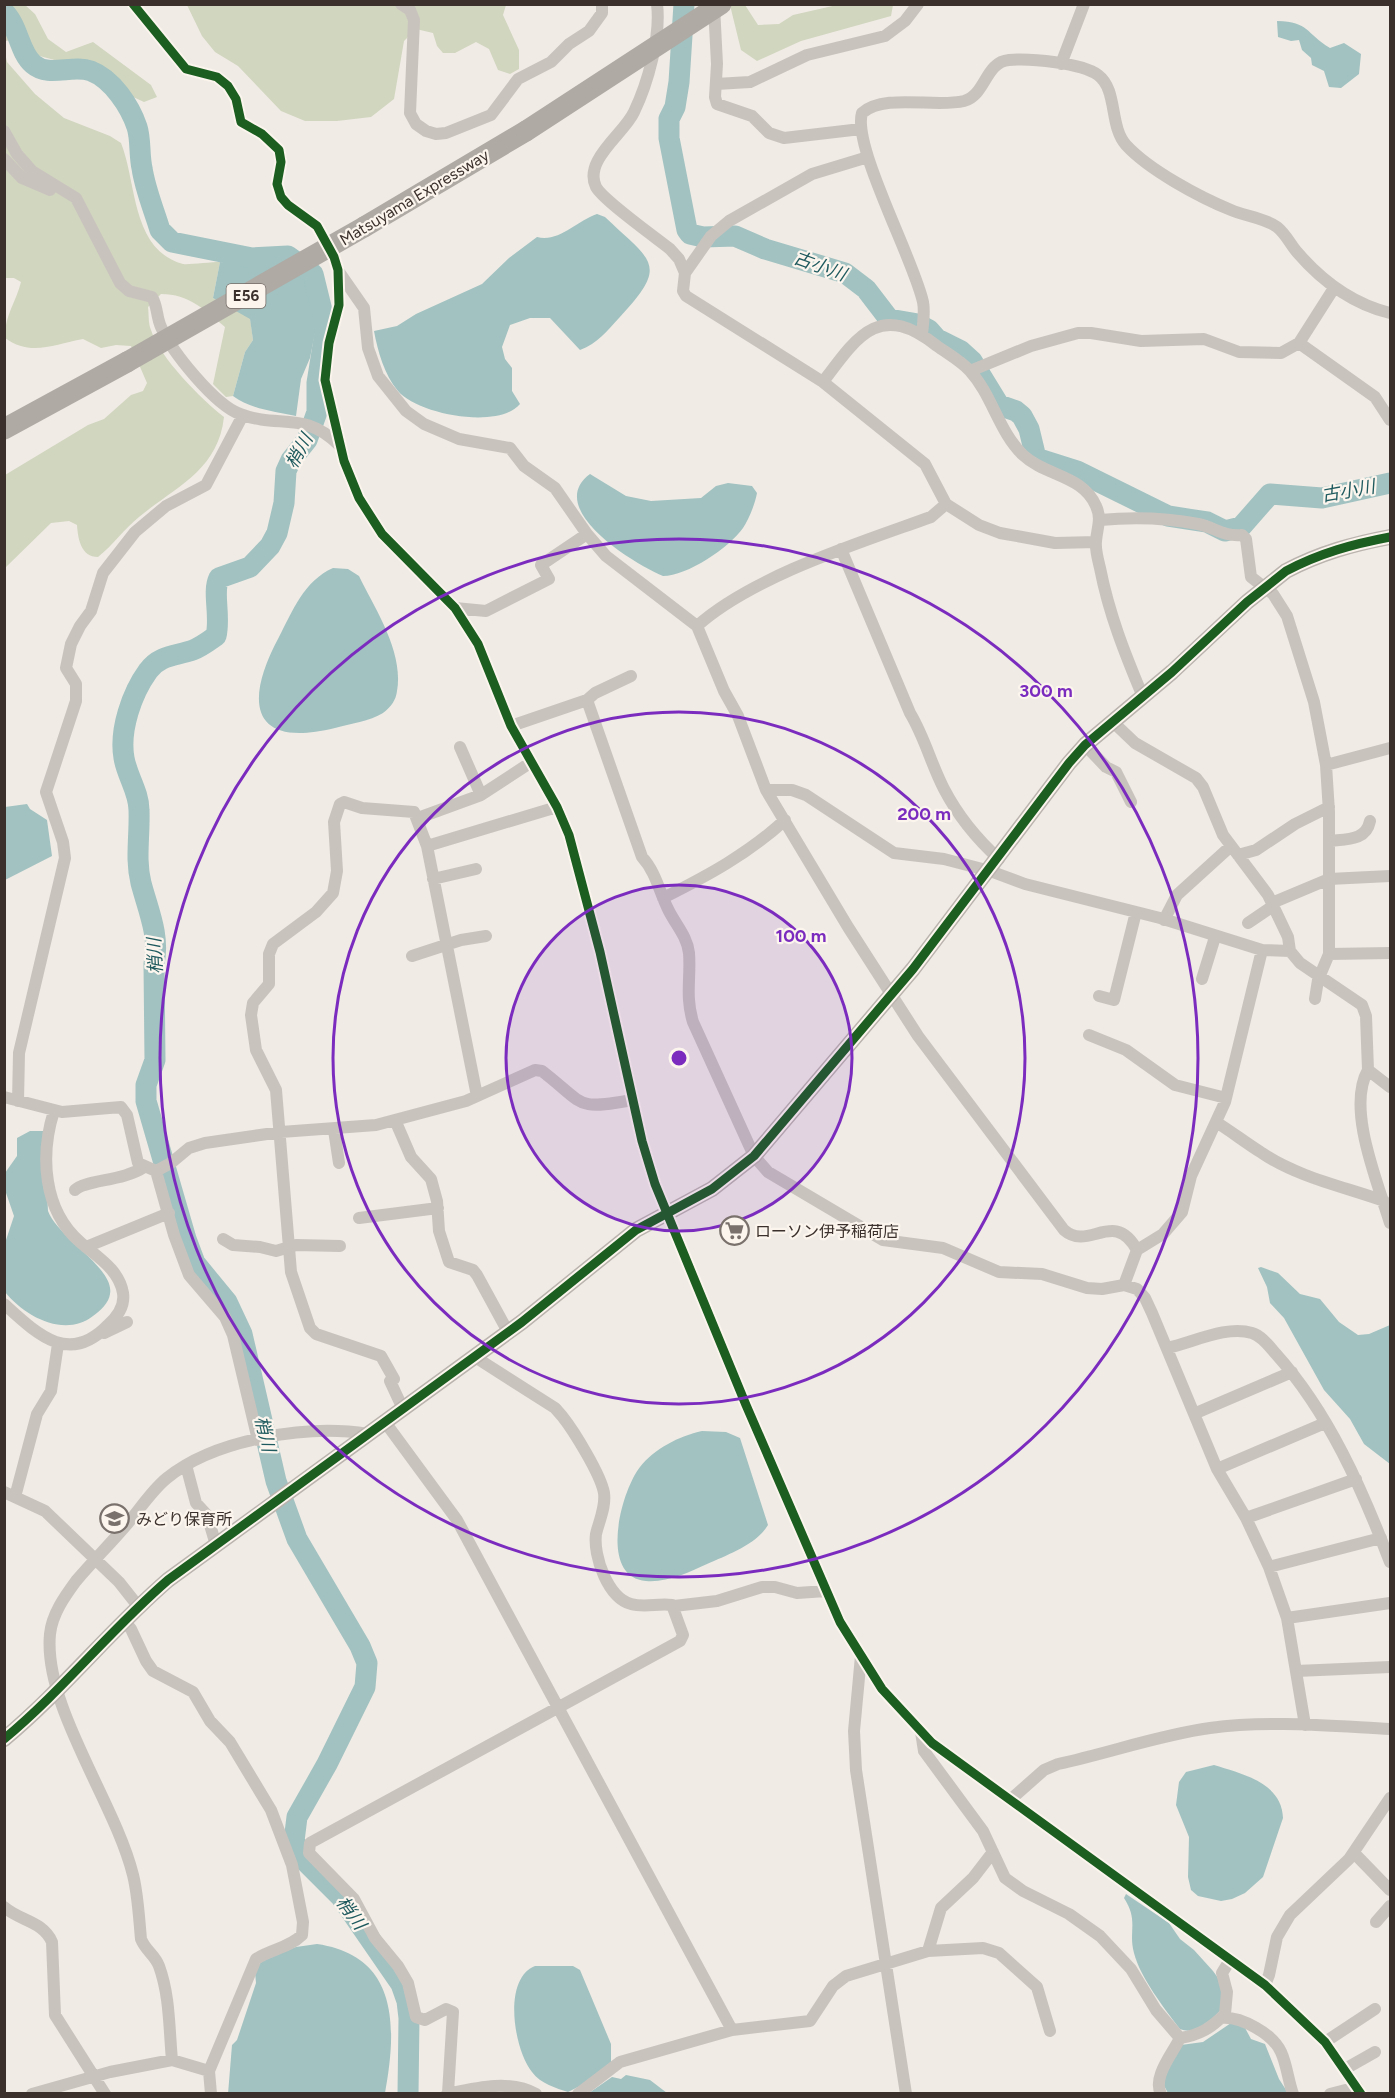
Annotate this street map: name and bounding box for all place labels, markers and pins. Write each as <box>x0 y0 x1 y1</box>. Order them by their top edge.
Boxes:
centre of rings <box>669 1048 689 1068</box>
supermarket icon: ローソン伊予稲荷店 <box>718 1215 750 1247</box>
place label: ローソン伊予稲荷店 <box>755 1222 899 1241</box>
school or university icon: みどり保育所 <box>99 1503 131 1535</box>
place label: みどり保育所 <box>136 1510 232 1529</box>

